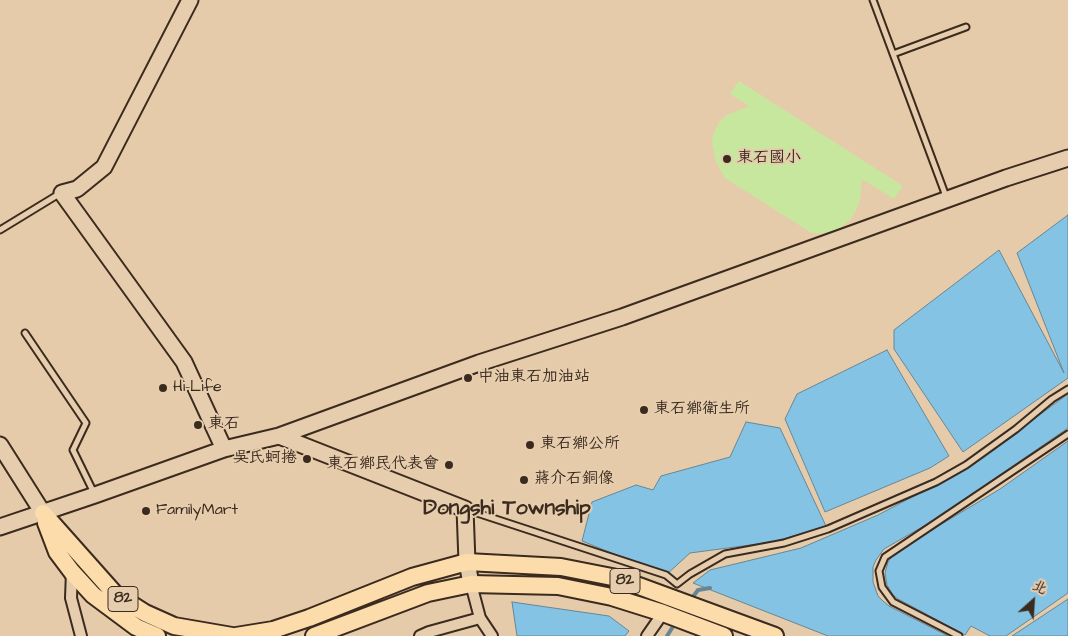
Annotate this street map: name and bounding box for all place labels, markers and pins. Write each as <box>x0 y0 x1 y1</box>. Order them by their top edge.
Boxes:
place label: 東石國小 <box>737 149 801 169</box>
marker: 東石國小 <box>721 153 733 165</box>
place label: 中油東石加油站 <box>478 368 590 388</box>
marker: 中油東石加油站 <box>462 372 474 384</box>
place label: Hi-Life <box>173 378 222 398</box>
marker: Hi-Life <box>157 382 169 394</box>
place label: 東石鄉衛生所 <box>654 400 750 420</box>
marker: 東石鄉衛生所 <box>638 404 650 416</box>
place label: 東石 <box>208 415 240 435</box>
marker: 東石 <box>192 419 204 431</box>
place label: 東石鄉公所 <box>540 435 620 455</box>
marker: 東石鄉公所 <box>524 439 536 451</box>
place label: 吳氏蚵捲 <box>233 449 297 469</box>
marker: 吳氏蚵捲 <box>301 453 313 465</box>
place label: 東石鄉民代表會 <box>327 455 439 475</box>
marker: 東石鄉民代表會 <box>443 459 455 471</box>
place label: 蔣介石銅像 <box>534 470 614 490</box>
marker: 蔣介石銅像 <box>518 474 530 486</box>
place label: FamilyMart <box>156 501 238 521</box>
marker: FamilyMart <box>140 505 152 517</box>

